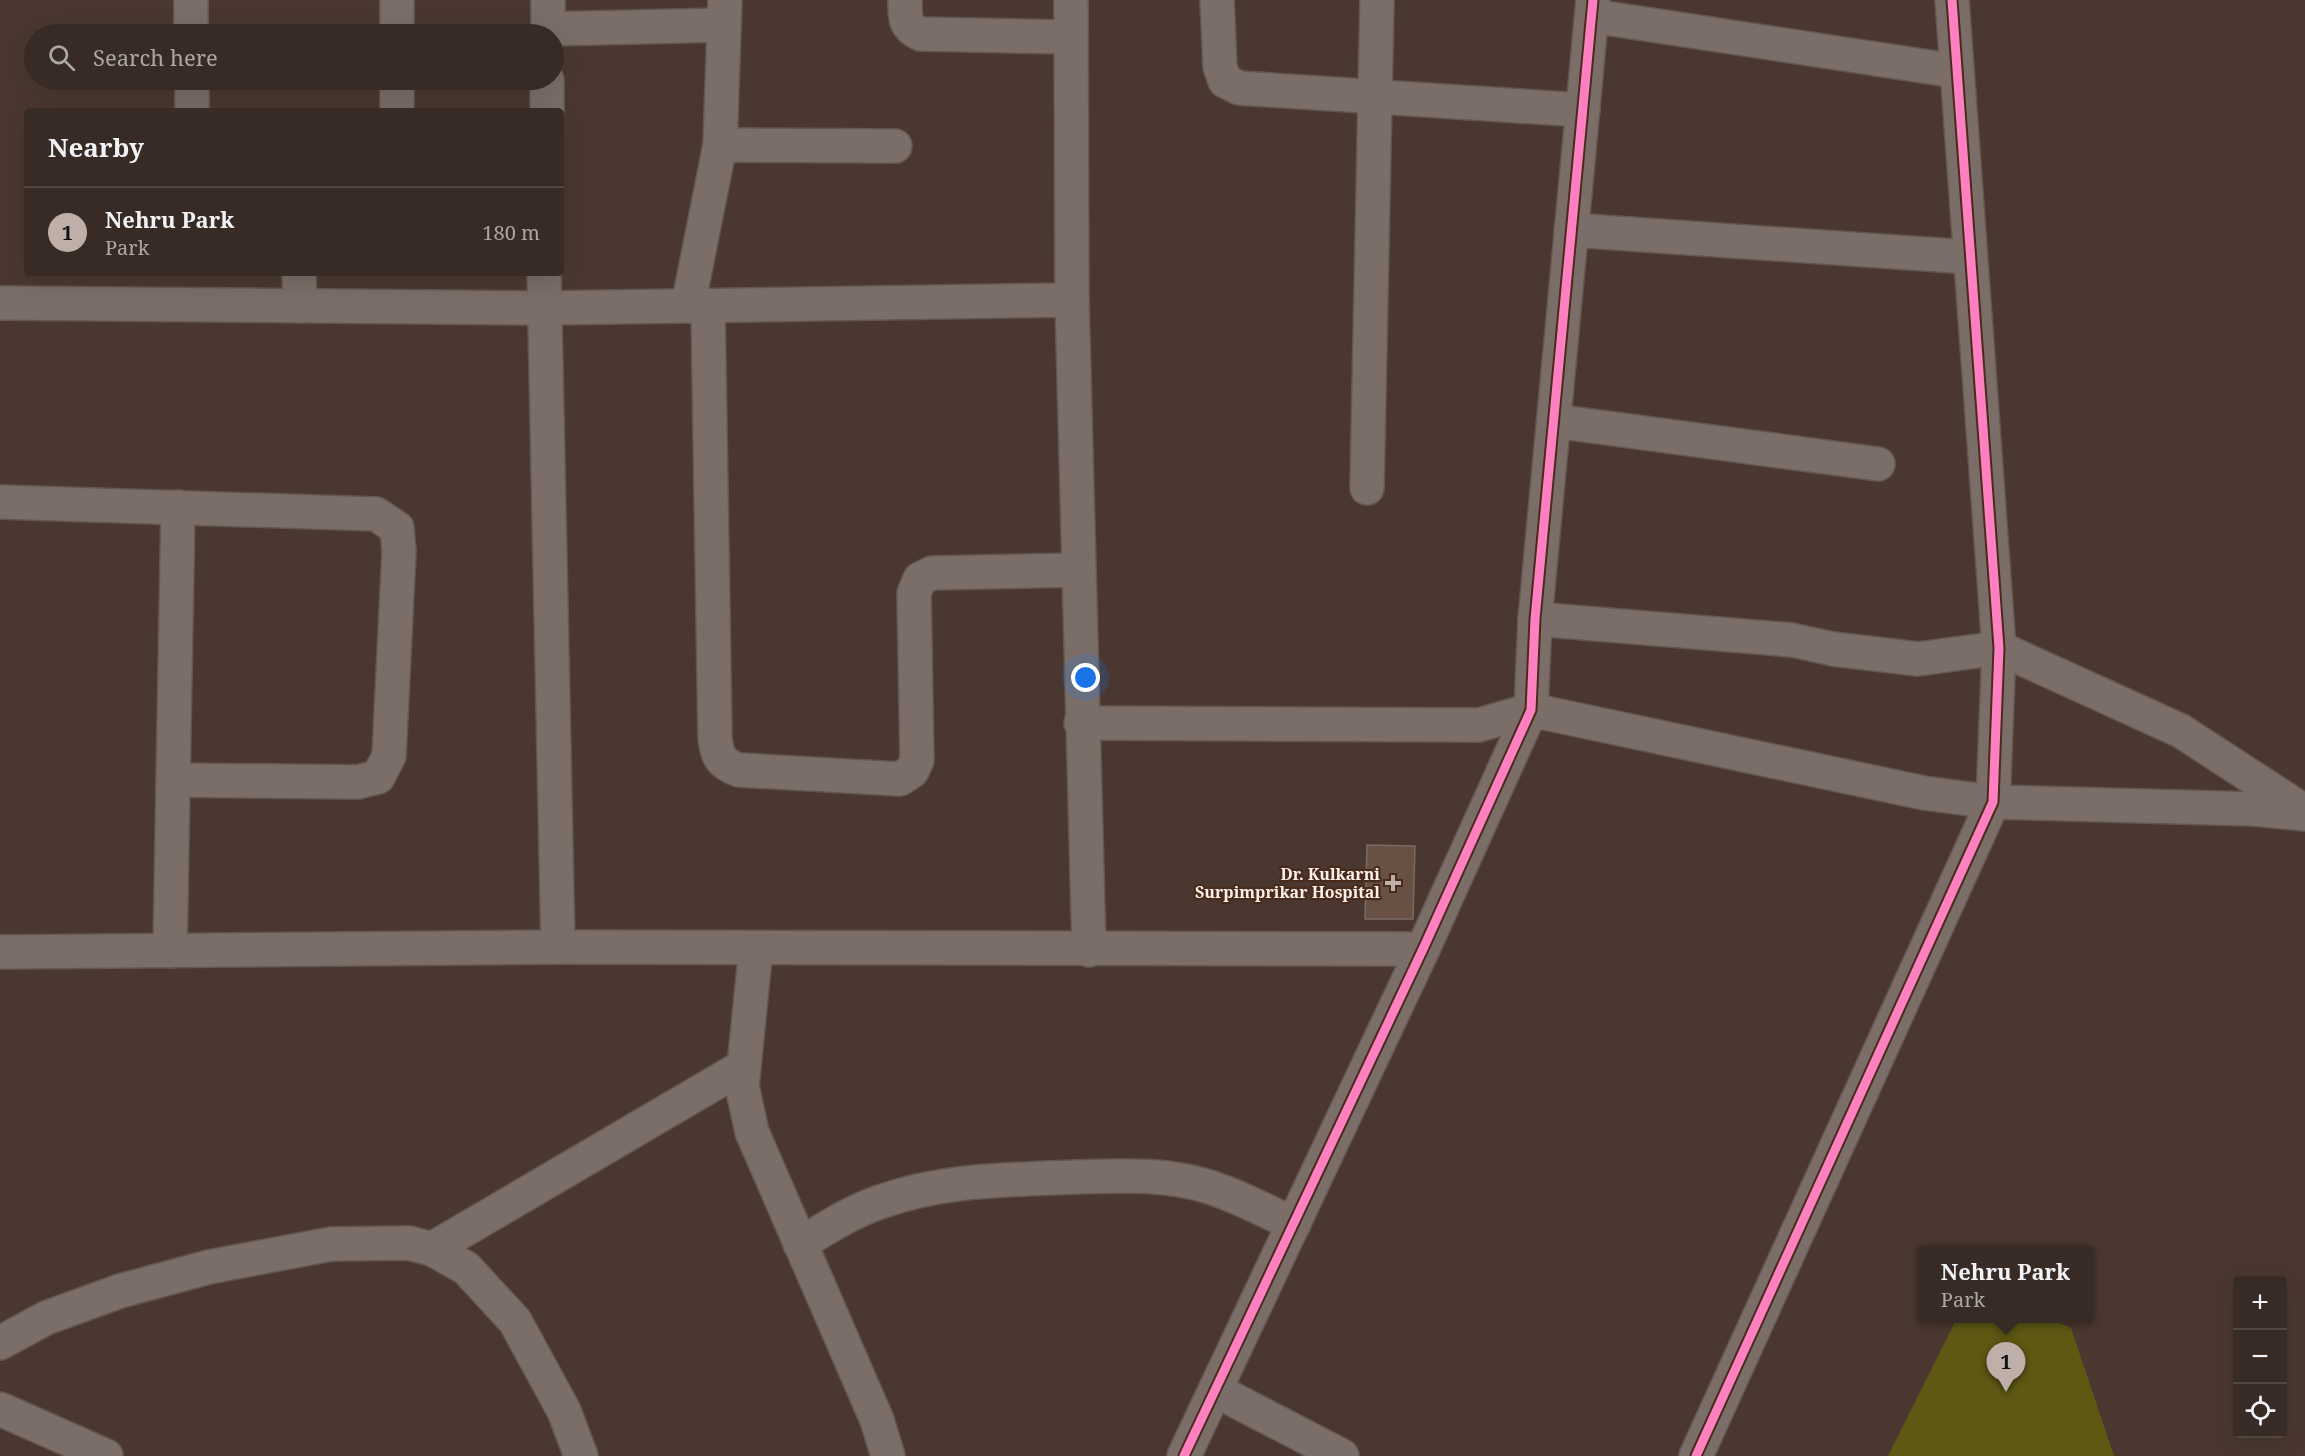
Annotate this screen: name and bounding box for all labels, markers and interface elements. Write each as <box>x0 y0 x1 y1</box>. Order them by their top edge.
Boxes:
search box <box>24 24 564 90</box>
icon: search <box>45 41 78 74</box>
text: Search here <box>93 42 218 72</box>
text: Nearby <box>48 129 144 165</box>
text: Nehru Park <box>105 204 234 234</box>
text: 1 <box>62 219 73 246</box>
text: 180 m <box>482 219 540 246</box>
text: Park <box>105 234 149 261</box>
your location <box>1071 663 1100 692</box>
place label: Dr. Kulkarni Surpimprikar Hospital <box>1195 863 1380 903</box>
marker: Dr. Kulkarni Surpimprikar Hospital <box>1384 874 1402 892</box>
popup <box>1917 1245 2094 1323</box>
text: Nehru Park <box>1941 1256 2070 1286</box>
map controls <box>2233 1276 2287 1438</box>
button: + <box>2233 1276 2287 1330</box>
text: Park <box>1941 1286 1985 1313</box>
button: − <box>2233 1330 2287 1384</box>
pin: 1 <box>1986 1342 2026 1392</box>
button: locate <box>2233 1384 2287 1438</box>

